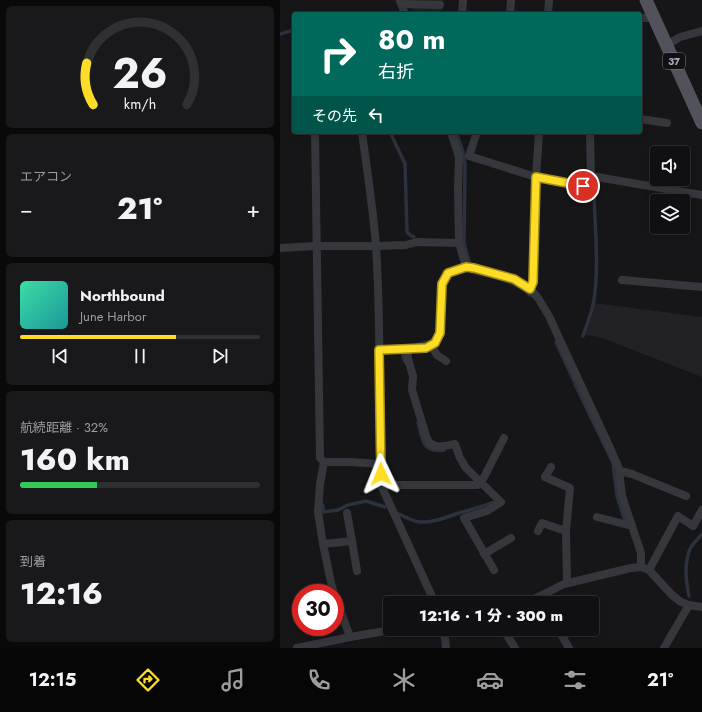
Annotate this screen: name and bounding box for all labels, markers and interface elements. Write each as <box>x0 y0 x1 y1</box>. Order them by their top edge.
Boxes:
text: 80 m <box>378 19 445 60</box>
icon: right <box>312 28 364 80</box>
text: 26 <box>112 43 168 104</box>
road number: 37 <box>663 53 685 69</box>
text: 右折 <box>378 59 414 85</box>
text: km/h <box>124 94 156 114</box>
icon: left <box>365 104 387 126</box>
text: その先 <box>312 105 357 127</box>
map controls <box>650 146 690 234</box>
button: sound <box>650 146 690 186</box>
text: エアコン <box>20 167 72 186</box>
pin <box>566 169 600 203</box>
icon: arrive <box>572 175 594 197</box>
text: 21° <box>117 187 162 230</box>
text: − <box>20 193 33 225</box>
text: + <box>246 193 260 225</box>
button: layers <box>650 194 690 234</box>
text: Northbound <box>80 285 165 307</box>
text: June Harbor <box>80 307 146 326</box>
icon: previous <box>49 345 71 367</box>
icon: pause <box>129 345 151 367</box>
icon: next <box>209 345 231 367</box>
text: 航続距離 · 32% <box>20 418 108 437</box>
text: 160 km <box>20 438 130 481</box>
position arrow <box>360 453 402 495</box>
text: 到着 <box>20 552 46 571</box>
text: 12:16 <box>20 572 103 615</box>
speed limit sign: 30 <box>292 584 344 636</box>
text: 12:16 · 1 分 · 300 m <box>419 605 563 627</box>
icon: directions <box>134 666 162 694</box>
icon: music <box>219 666 247 694</box>
icon: phone <box>305 666 333 694</box>
icon: climate <box>390 666 418 694</box>
icon: car <box>476 666 504 694</box>
icon: filters <box>561 666 589 694</box>
text: 12:15 <box>29 667 76 693</box>
text: 21° <box>647 667 673 693</box>

